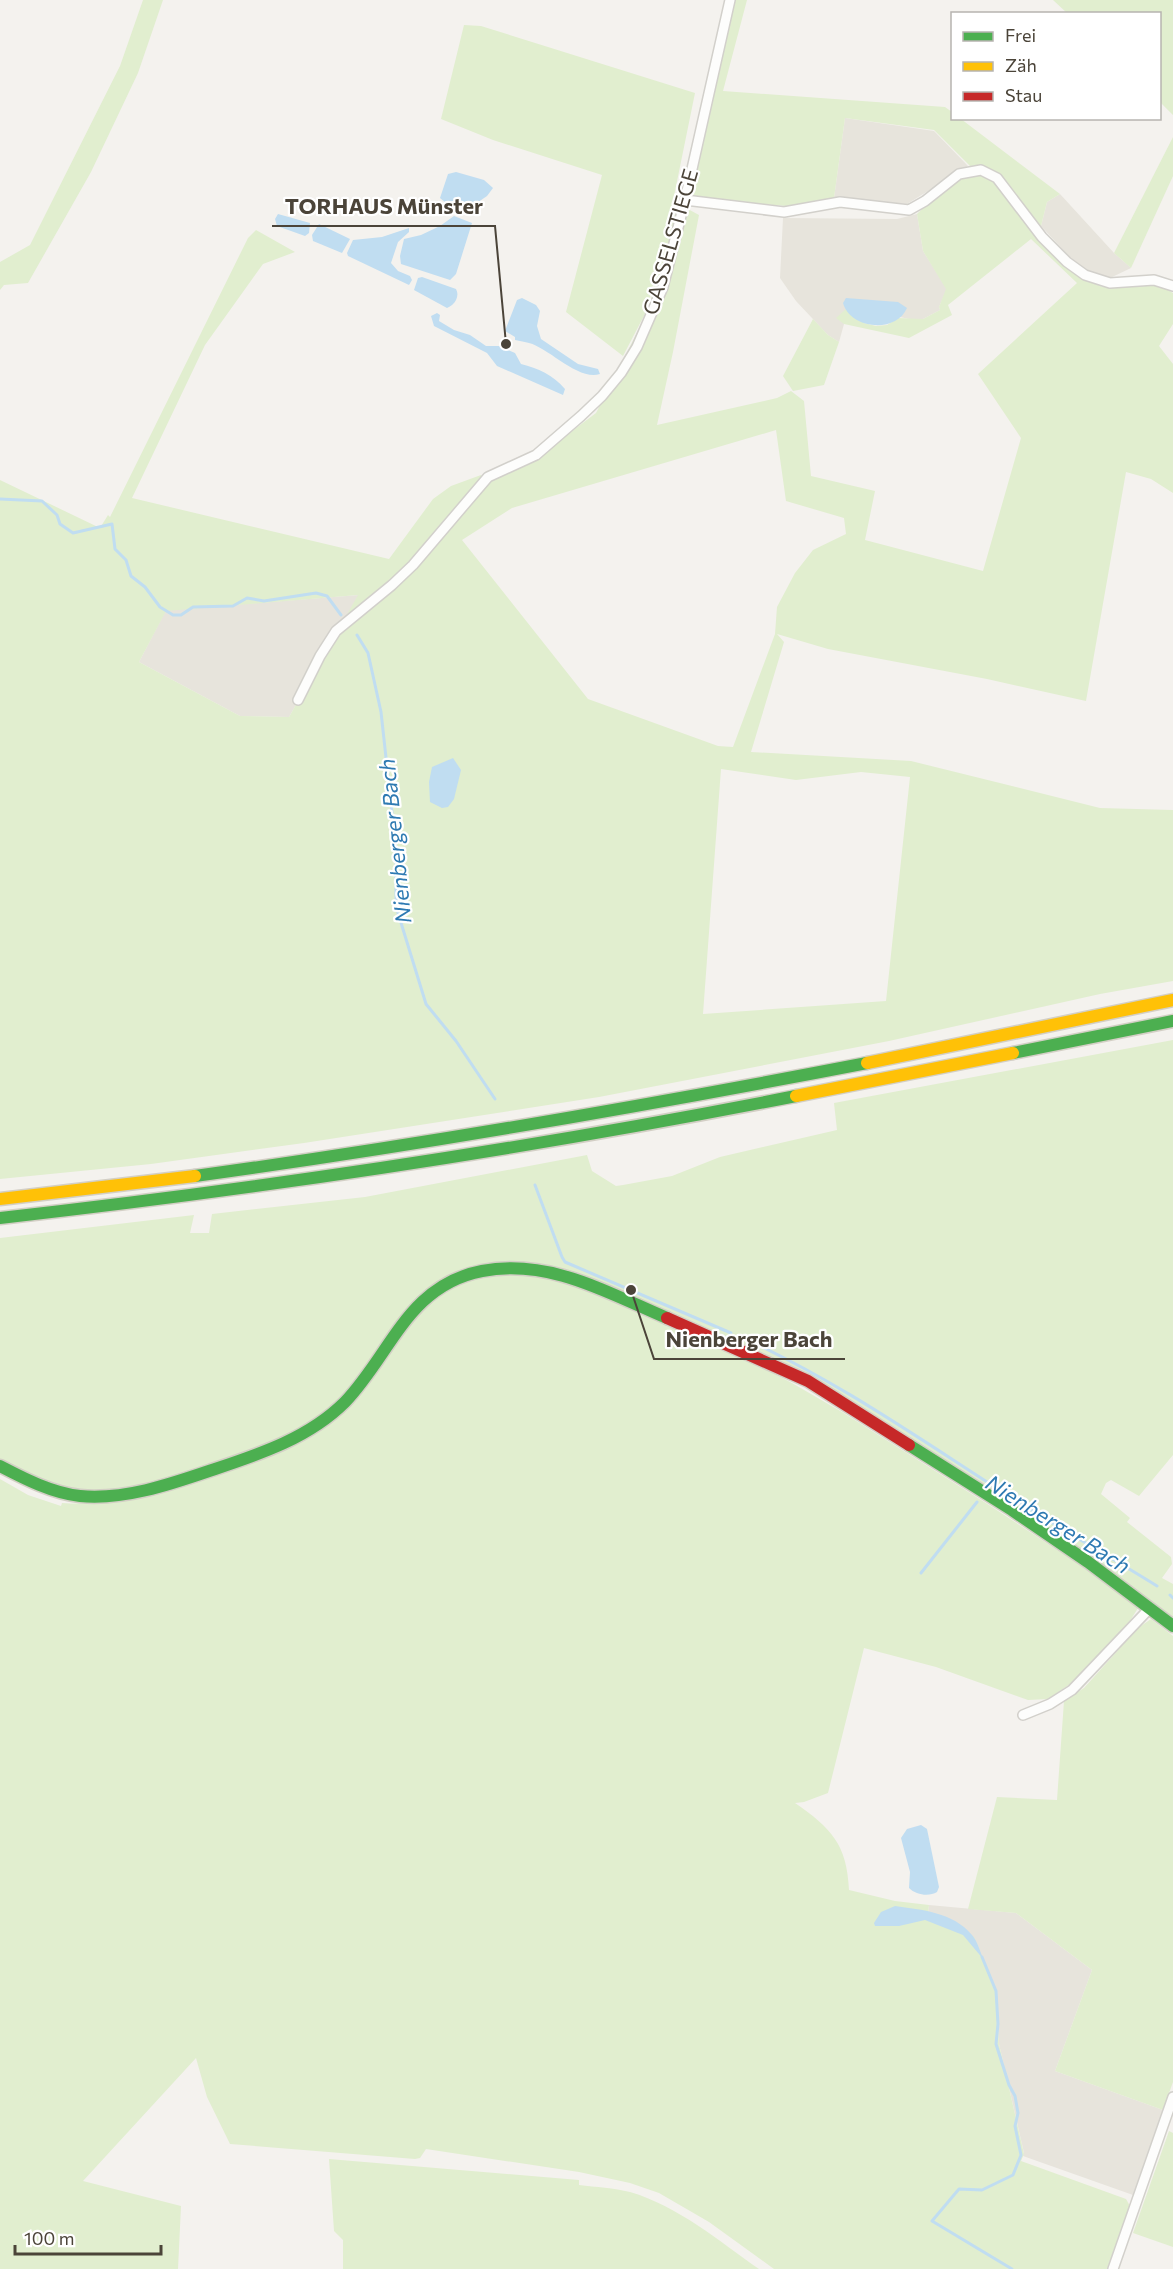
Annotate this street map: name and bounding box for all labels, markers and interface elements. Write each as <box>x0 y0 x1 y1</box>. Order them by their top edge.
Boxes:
legend <box>951 12 1161 120</box>
text: Frei <box>1005 24 1036 46</box>
text: Zäh <box>1005 54 1037 76</box>
text: Stau <box>1005 84 1042 106</box>
street label: GASSELSTIEGE <box>637 166 702 317</box>
callout: TORHAUS Münster <box>272 186 495 226</box>
text: TORHAUS Münster <box>285 192 483 219</box>
water label: Nienberger Bach <box>372 757 417 925</box>
callout: Nienberger Bach <box>654 1319 845 1359</box>
text: Nienberger Bach <box>666 1325 832 1352</box>
water label: Nienberger Bach <box>981 1468 1136 1579</box>
scale bar <box>15 2218 160 2256</box>
text: 100 m <box>24 2227 74 2249</box>

